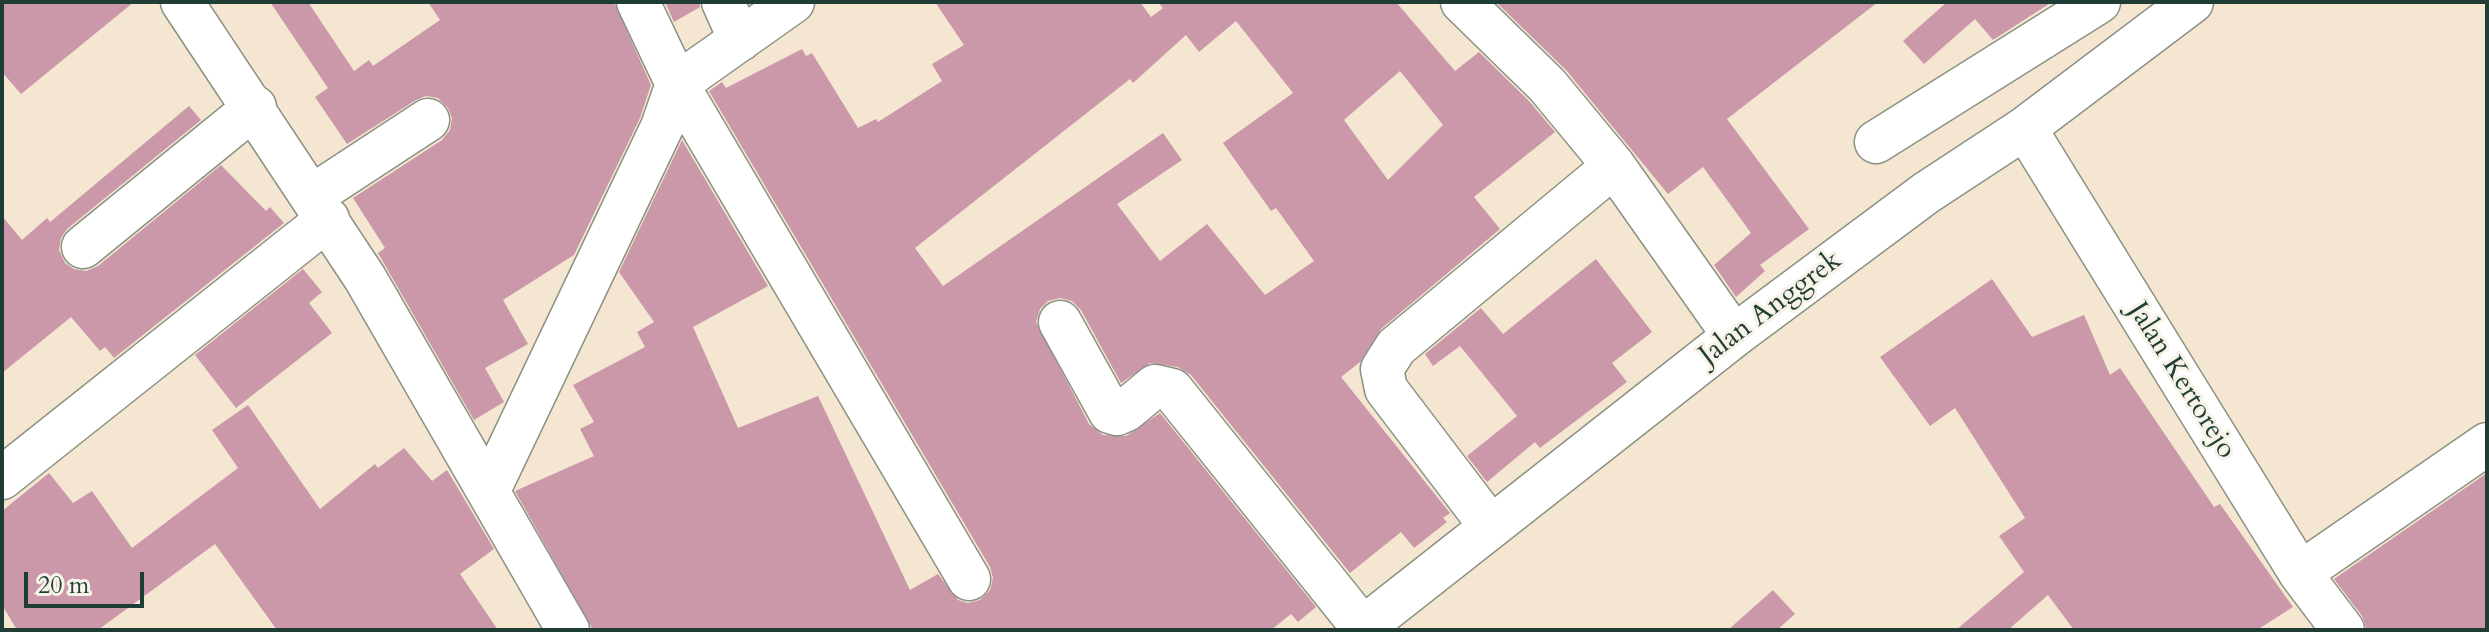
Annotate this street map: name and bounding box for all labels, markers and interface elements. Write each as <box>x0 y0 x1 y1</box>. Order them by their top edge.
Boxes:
street label: Jalan Anggrek <box>1693 245 1849 373</box>
street label: Jalan Kertorejo <box>2120 297 2242 465</box>
scale bar <box>28 556 148 606</box>
text: 20 m <box>38 569 89 602</box>

